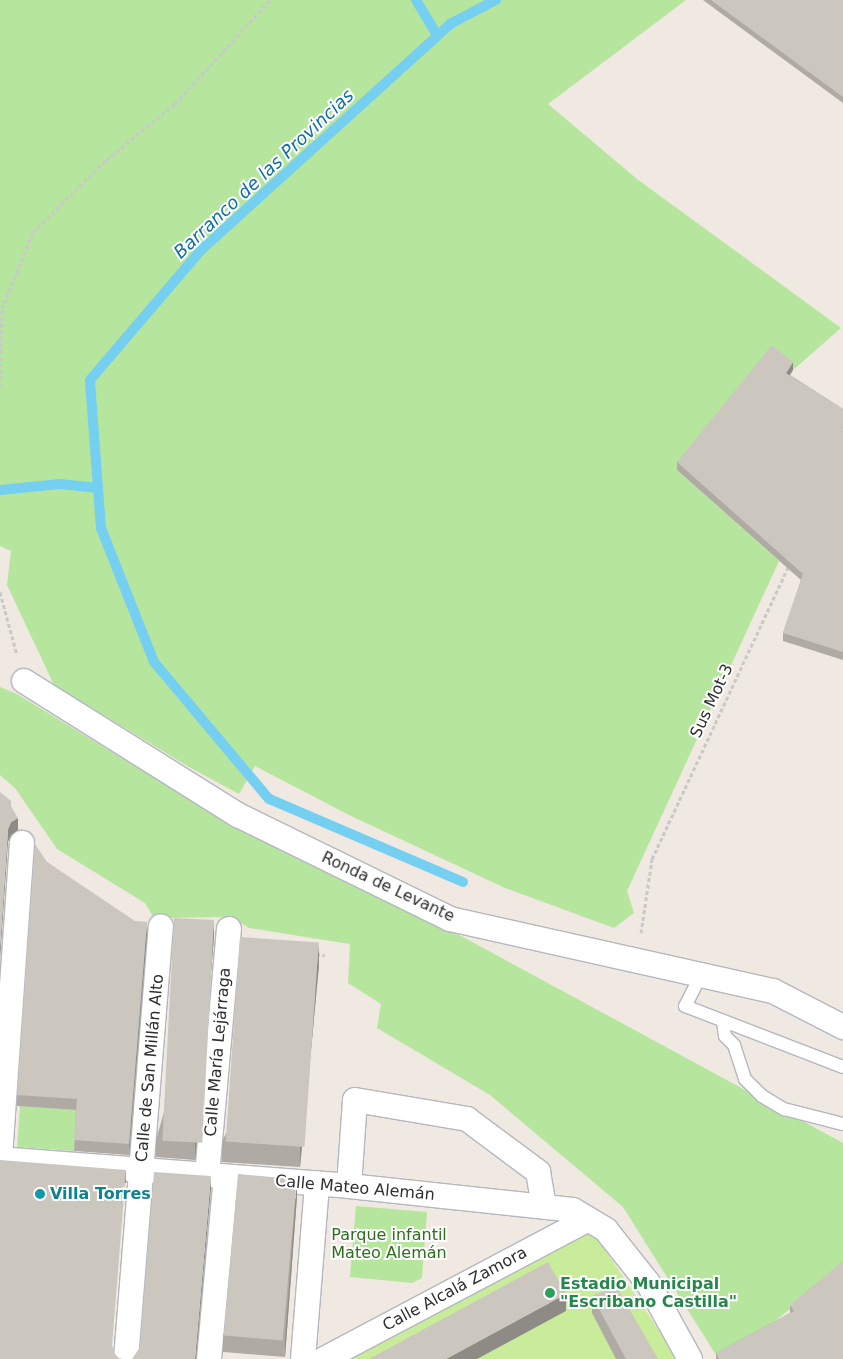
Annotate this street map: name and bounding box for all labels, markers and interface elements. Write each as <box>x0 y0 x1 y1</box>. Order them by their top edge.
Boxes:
water label: Barranco de las Provincias <box>170 85 358 263</box>
street label: Sus Mot-3 <box>686 661 738 741</box>
street label: Ronda de Levante <box>318 848 458 926</box>
street label: Calle María Lejárraga <box>201 967 235 1137</box>
street label: Calle de San Millán Alto <box>132 973 168 1163</box>
street label: Calle Mateo Alemán <box>274 1171 436 1205</box>
place label: Villa Torres <box>50 1184 151 1204</box>
marker: Villa Torres <box>34 1188 46 1200</box>
park label: Parque infantil Mateo Alemán <box>331 1225 447 1263</box>
street label: Calle Alcalá Zamora <box>380 1243 530 1335</box>
place label: Estadio Municipal "Escribano Castilla" <box>560 1274 737 1312</box>
marker: Estadio Municipal "Escribano Castilla" <box>544 1287 556 1299</box>

